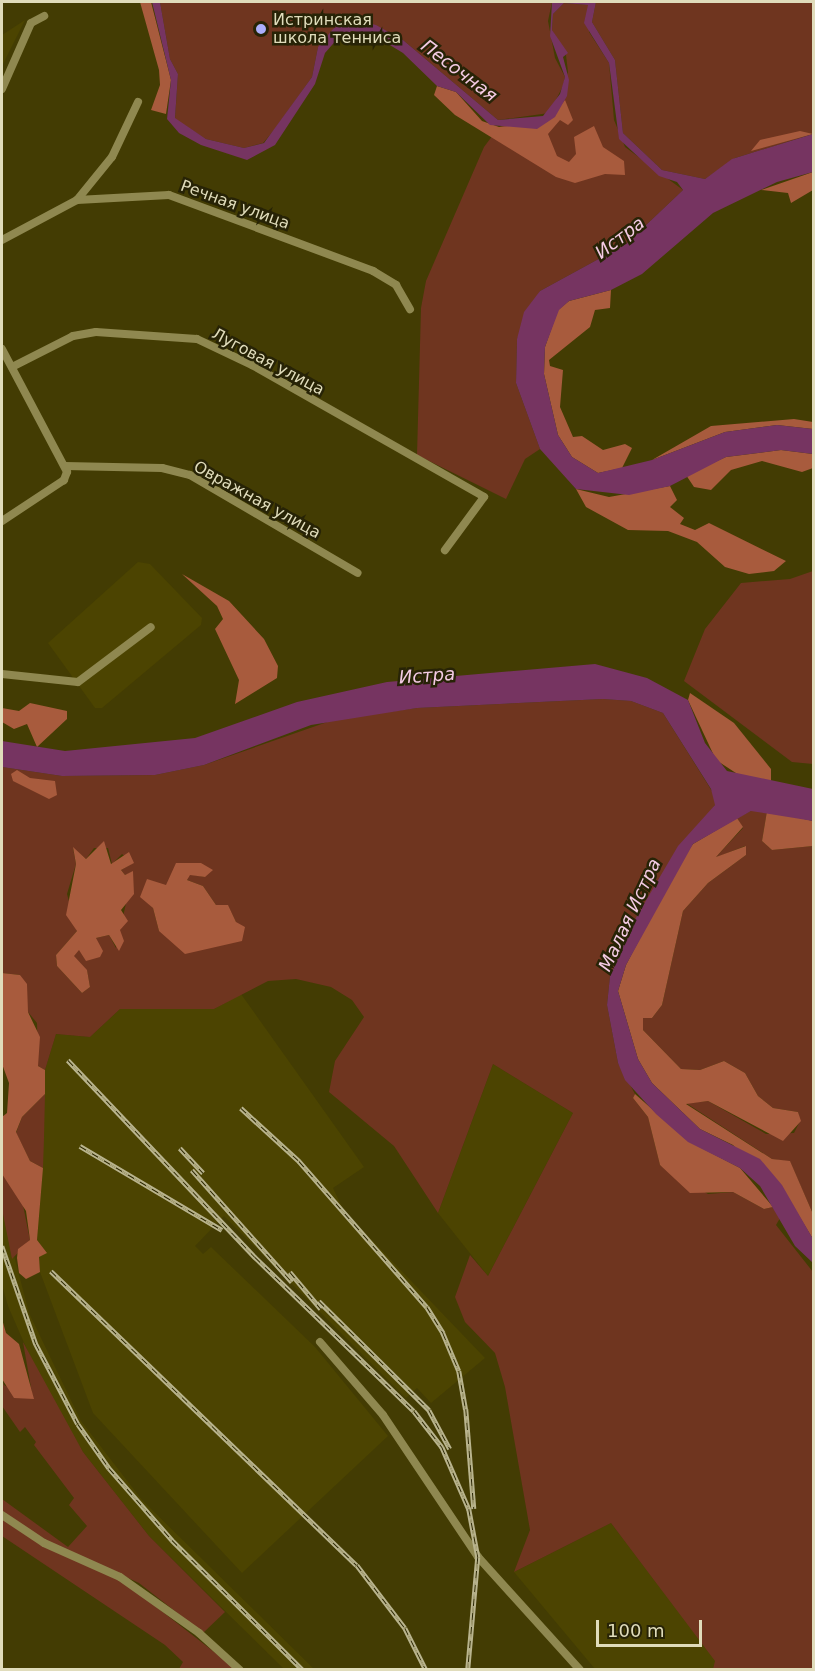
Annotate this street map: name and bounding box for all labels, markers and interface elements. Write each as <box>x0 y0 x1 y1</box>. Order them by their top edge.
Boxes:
place label: Истринская школа тенниса <box>273 10 401 48</box>
marker: Истринская школа тенниса <box>254 22 268 36</box>
water label: Песочная <box>417 35 501 107</box>
street label: Речная улица <box>178 176 292 234</box>
water label: Истра <box>591 212 649 264</box>
street label: Луговая улица <box>209 324 327 400</box>
street label: Овражная улица <box>190 457 324 543</box>
water label: Истра <box>398 663 456 689</box>
water label: Малая Истра <box>594 855 666 975</box>
scale bar <box>599 1608 706 1646</box>
text: 100 m <box>607 1620 665 1641</box>

